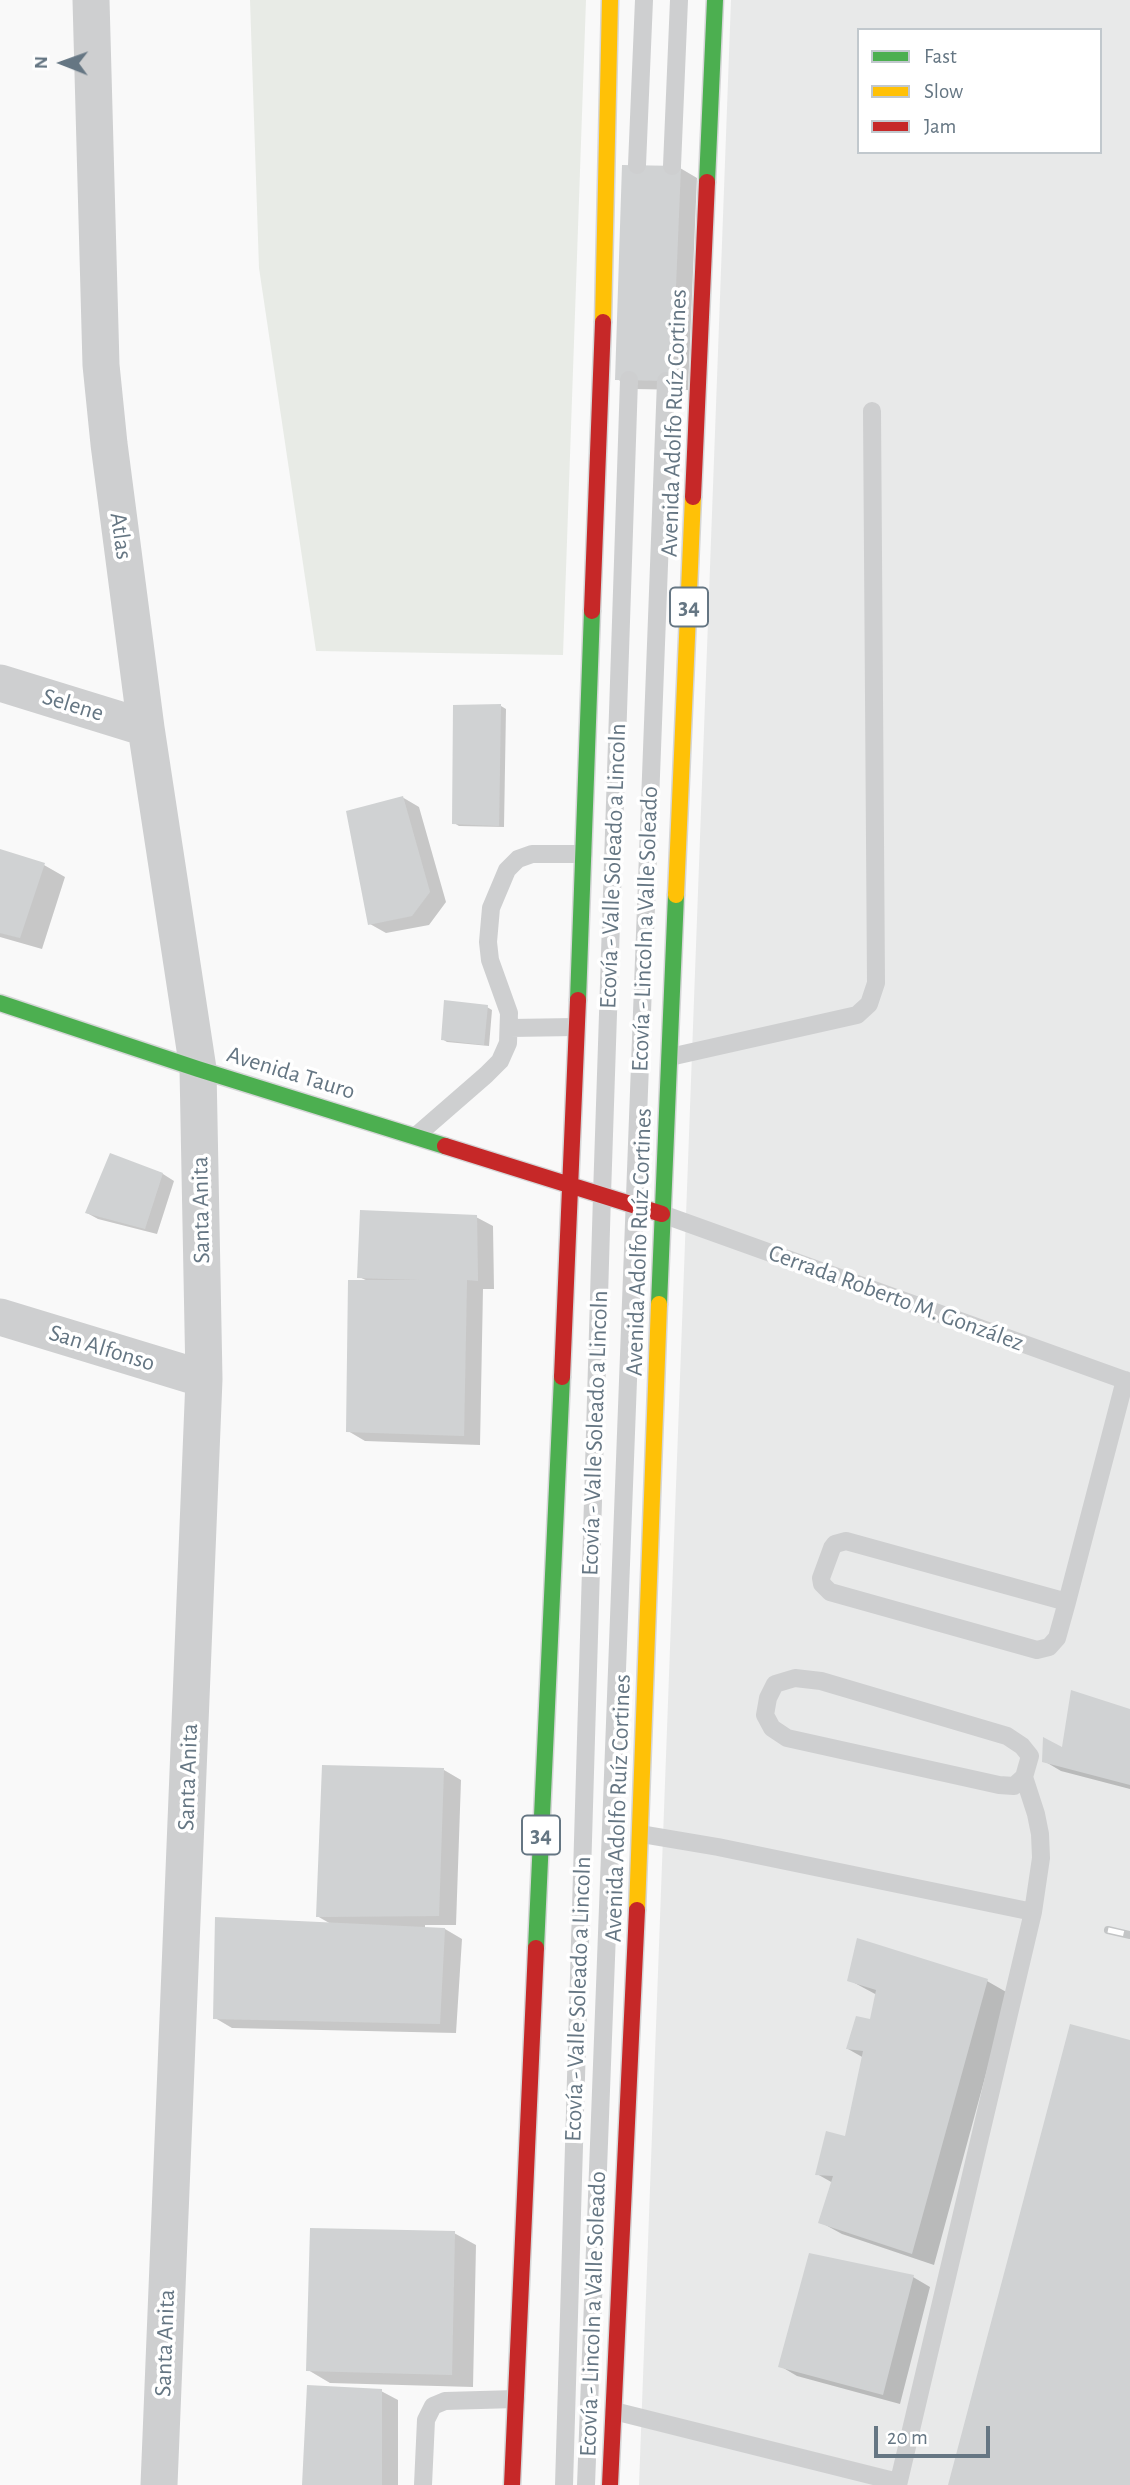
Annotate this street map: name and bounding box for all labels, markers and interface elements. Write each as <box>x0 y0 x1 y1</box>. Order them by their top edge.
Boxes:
north arrow <box>28 28 98 98</box>
legend <box>857 28 1102 154</box>
text: Fast <box>924 46 957 67</box>
text: N <box>32 56 51 69</box>
text: Slow <box>924 81 963 102</box>
text: Jam <box>924 116 956 137</box>
street label: Avenida Adolfo Ruíz Cortines <box>655 289 693 557</box>
street label: Atlas <box>103 511 139 561</box>
road number: 34 <box>670 587 708 626</box>
street label: Selene <box>39 682 107 728</box>
street label: Ecovía - Valle Soleado a Lincoln <box>594 723 632 1009</box>
street label: Ecovía - Lincoln a Valle Soleado <box>626 786 664 1072</box>
street label: Avenida Tauro <box>223 1040 359 1106</box>
street label: Avenida Adolfo Ruíz Cortines <box>620 1108 658 1376</box>
street label: Santa Anita <box>186 1156 216 1264</box>
street label: Cerrada Roberto M. González <box>764 1238 1028 1358</box>
street label: Ecovía - Valle Soleado a Lincoln <box>576 1290 614 1576</box>
street label: San Alfonso <box>46 1318 158 1378</box>
street label: Avenida Adolfo Ruíz Cortines <box>599 1674 637 1942</box>
street label: Santa Anita <box>172 1723 204 1831</box>
road number: 34 <box>522 1816 560 1854</box>
street label: Ecovía - Valle Soleado a Lincoln <box>559 1856 597 2142</box>
street label: Ecovía - Lincoln a Valle Soleado <box>574 2171 612 2457</box>
street label: Santa Anita <box>149 2289 181 2397</box>
scale bar <box>878 2412 993 2456</box>
text: 20 m <box>887 2427 928 2448</box>

